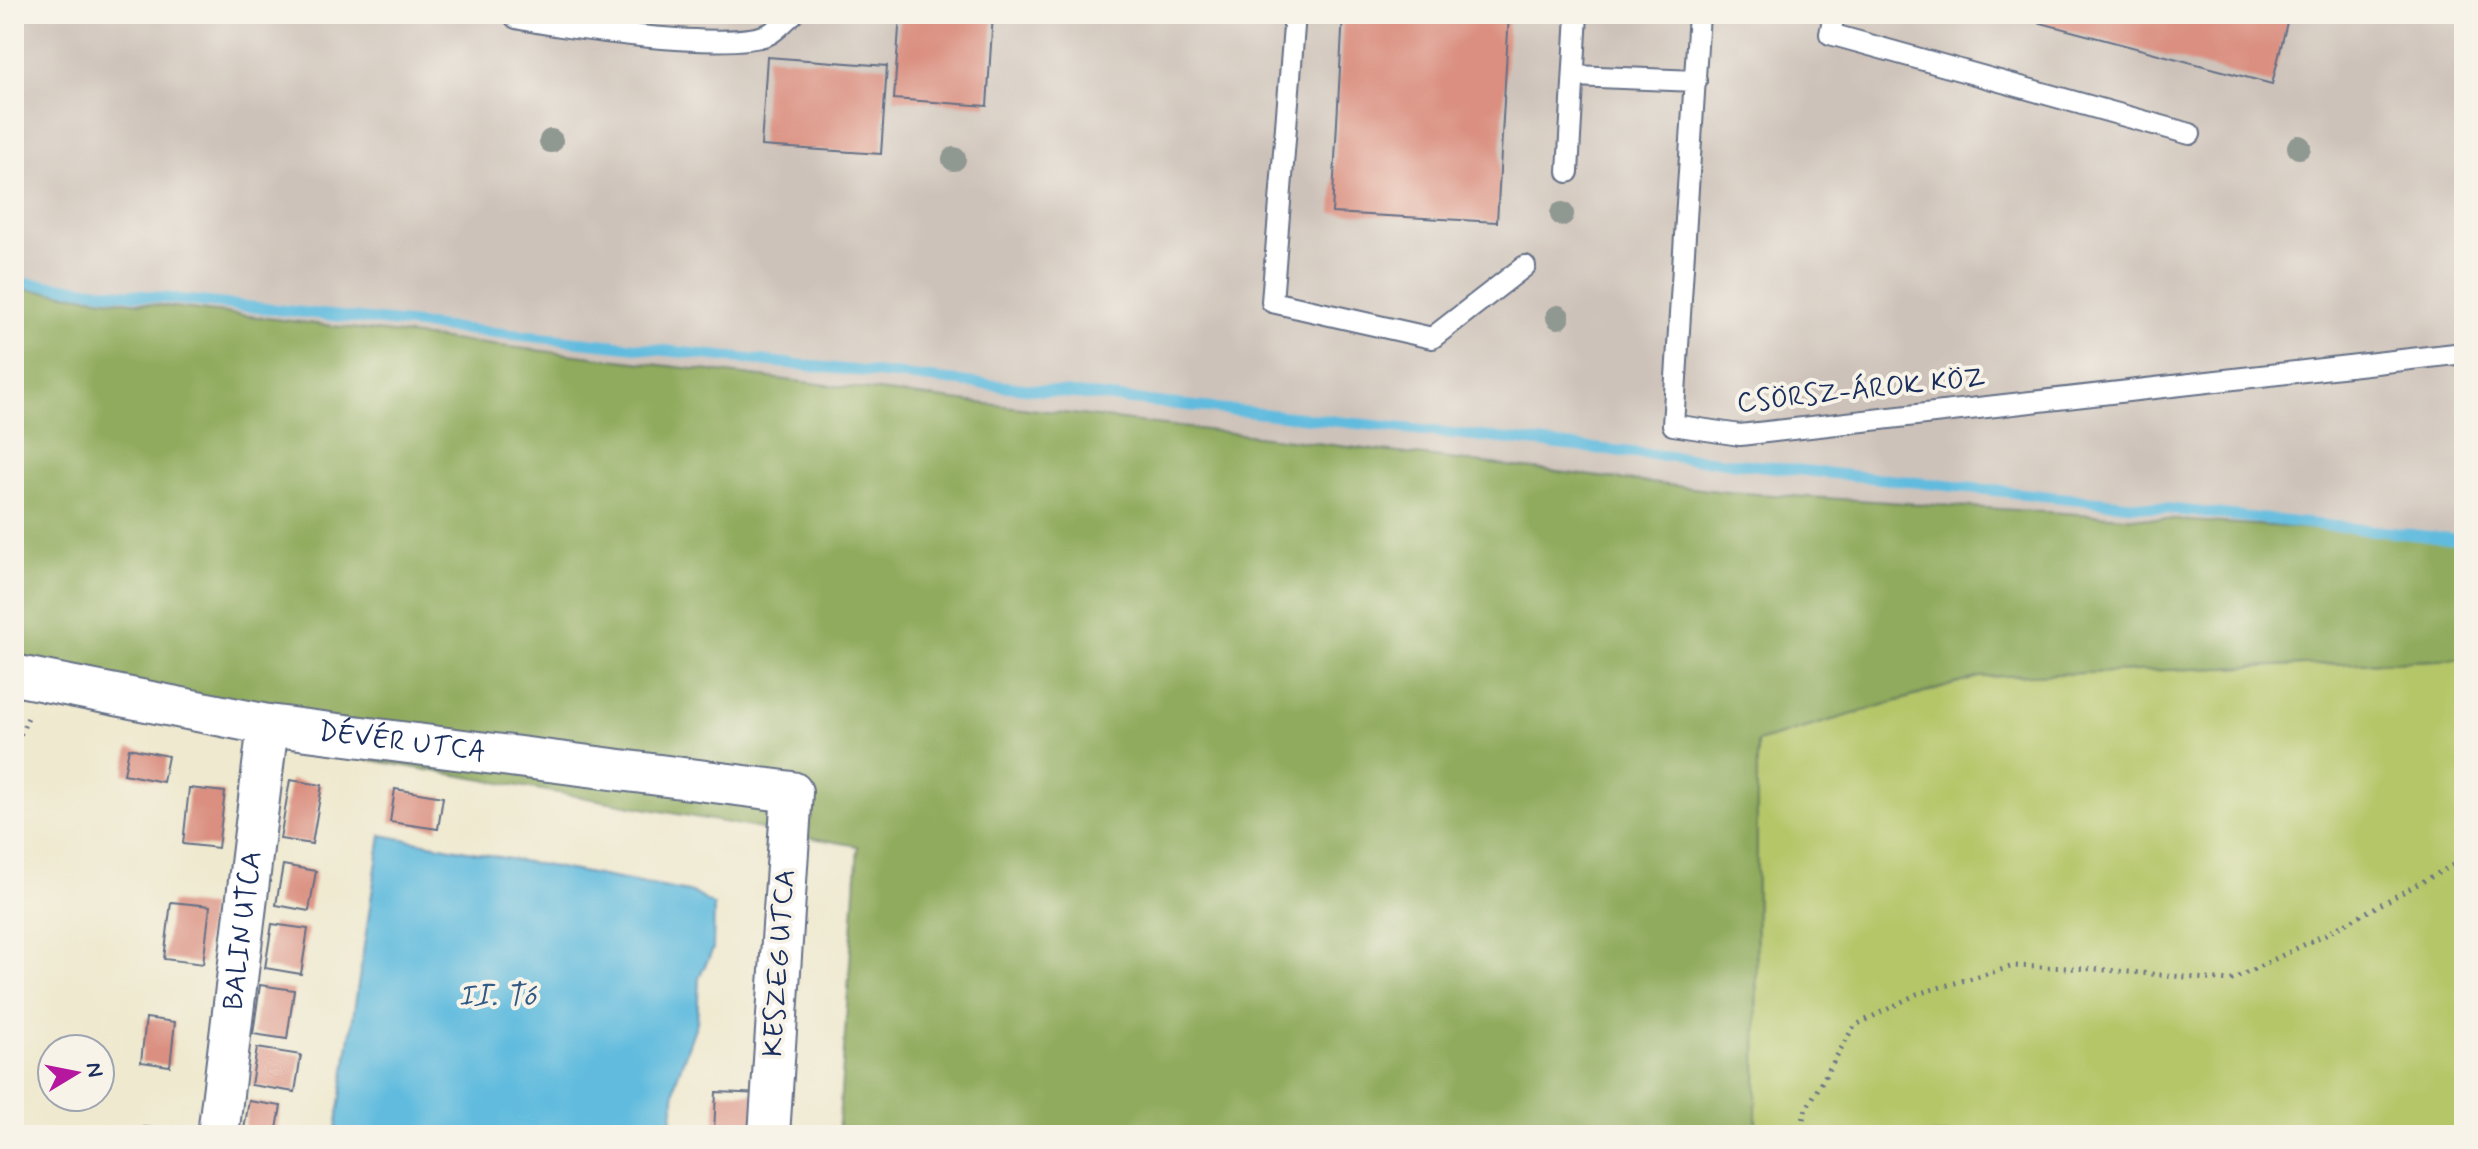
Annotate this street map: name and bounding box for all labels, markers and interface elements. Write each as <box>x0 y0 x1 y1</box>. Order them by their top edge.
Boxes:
street label: CSÖRSZ-ÁROK KÖZ <box>1735 359 1987 422</box>
street label: DÉVÉR UTCA <box>316 713 488 771</box>
street label: BALIN UTCA <box>215 849 271 1012</box>
street label: KESZEG UTCA <box>755 868 805 1058</box>
water label: II. Tó <box>458 977 538 1016</box>
north arrow <box>36 1033 116 1113</box>
text: N <box>79 1060 109 1080</box>

